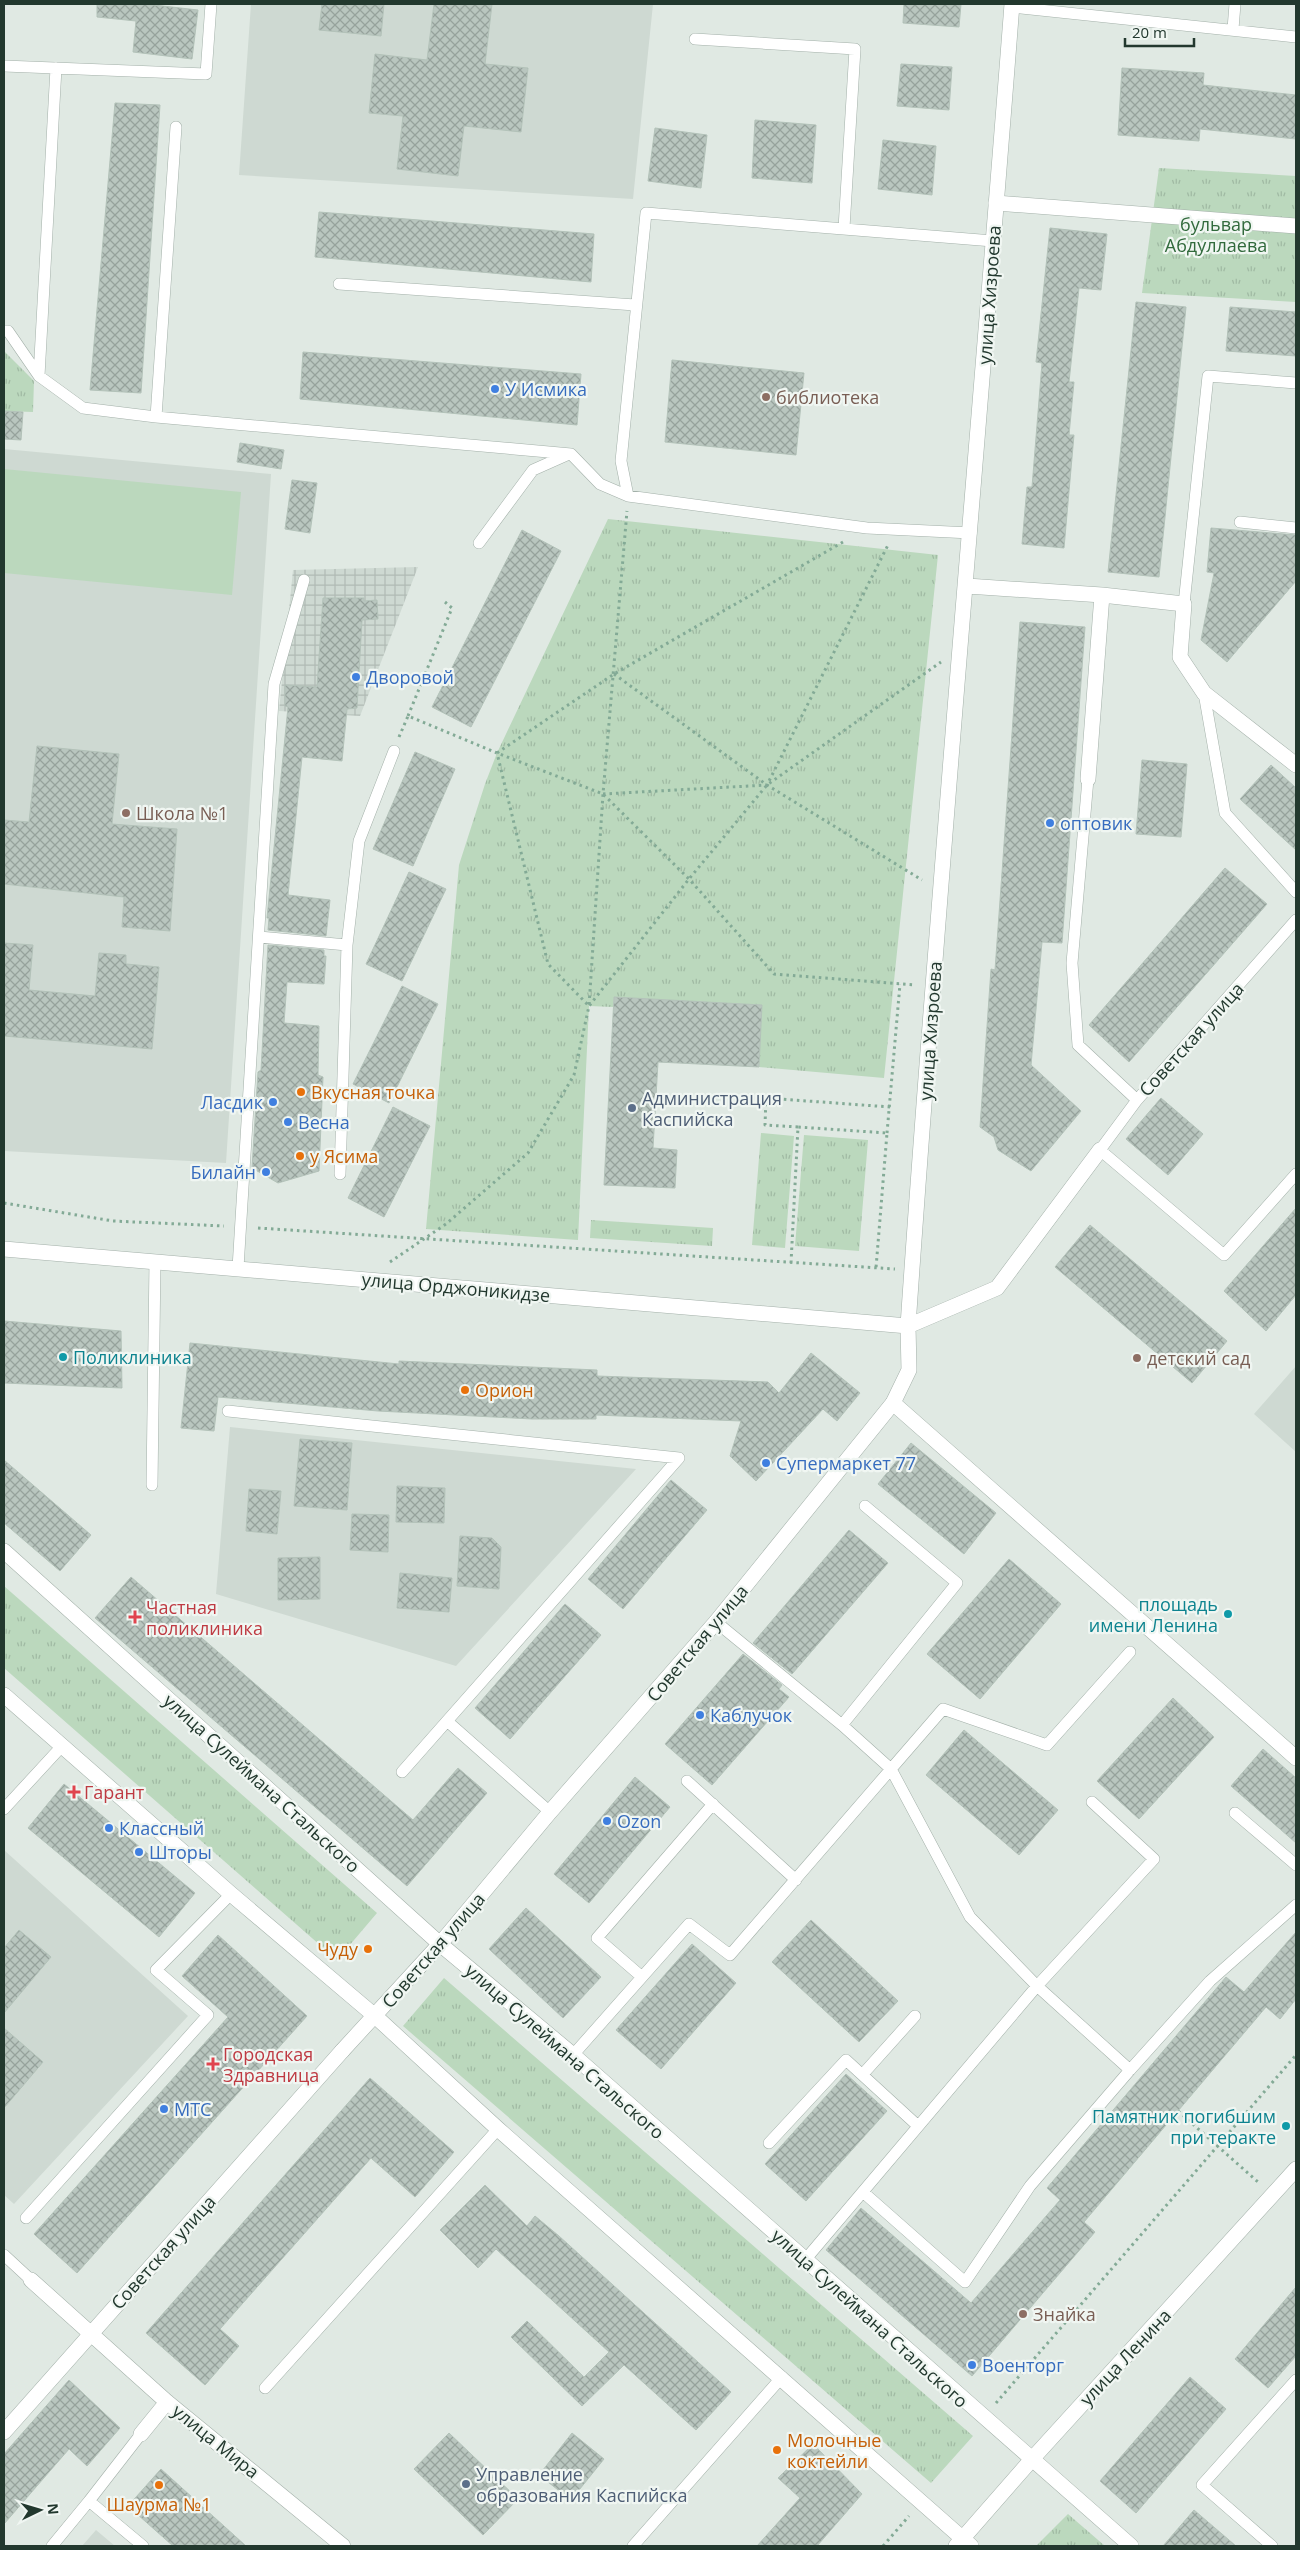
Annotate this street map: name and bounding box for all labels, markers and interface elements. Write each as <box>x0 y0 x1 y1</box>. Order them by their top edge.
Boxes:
scale bar <box>1125 15 1194 47</box>
text: 20 m <box>1132 22 1167 42</box>
park label: бульвар Абдуллаева <box>1165 212 1267 257</box>
street label: улица Хизроева <box>972 225 1006 365</box>
place label: У Исмика <box>505 377 587 401</box>
marker: У Исмика <box>489 383 501 395</box>
place label: библиотека <box>776 385 879 409</box>
marker: библиотека <box>760 391 772 403</box>
place label: Дворовой <box>366 665 454 689</box>
marker: Дворовой <box>350 671 362 683</box>
place label: Школа №1 <box>136 801 228 825</box>
marker: Школа №1 <box>120 807 132 819</box>
place label: оптовик <box>1060 811 1133 835</box>
marker: оптовик <box>1044 817 1056 829</box>
street label: улица Хизроева <box>913 961 947 1101</box>
street label: Советская улица <box>1133 977 1249 1101</box>
place label: Вкусная точка <box>311 1080 435 1104</box>
marker: Вкусная точка <box>295 1086 307 1098</box>
place label: Администрация Каспийска <box>642 1086 782 1131</box>
place label: Ласдик <box>201 1090 264 1114</box>
marker: Ласдик <box>267 1096 279 1108</box>
marker: Администрация Каспийска <box>626 1102 638 1114</box>
place label: Весна <box>298 1110 350 1134</box>
marker: Весна <box>282 1116 294 1128</box>
place label: у Ясима <box>310 1144 378 1168</box>
marker: у Ясима <box>294 1150 306 1162</box>
place label: Билайн <box>190 1160 256 1184</box>
marker: Билайн <box>260 1166 272 1178</box>
street label: улица Орджоникидзе <box>361 1267 551 1307</box>
place label: Поликлиника <box>73 1345 192 1369</box>
place label: детский сад <box>1147 1346 1250 1370</box>
marker: Поликлиника <box>57 1351 69 1363</box>
marker: детский сад <box>1131 1352 1143 1364</box>
place label: Орион <box>475 1378 534 1402</box>
marker: Орион <box>459 1384 471 1396</box>
place label: Супермаркет 77 <box>776 1451 916 1475</box>
marker: Супермаркет 77 <box>760 1457 772 1469</box>
street label: Советская улица <box>641 1579 753 1707</box>
place label: площадь имени Ленина <box>1089 1592 1218 1637</box>
place label: Частная поликлиника <box>146 1595 263 1640</box>
marker: площадь имени Ленина <box>1222 1608 1234 1620</box>
marker: Частная поликлиника <box>128 1610 142 1624</box>
street label: улица Сулеймана Стальского <box>159 1688 365 1878</box>
place label: Каблучок <box>710 1703 793 1727</box>
marker: Каблучок <box>694 1709 706 1721</box>
place label: Гарант <box>84 1780 145 1804</box>
marker: Гарант <box>68 1786 80 1798</box>
place label: Ozon <box>617 1809 661 1833</box>
marker: Ozon <box>601 1815 613 1827</box>
place label: Классный <box>119 1816 204 1840</box>
marker: Классный <box>103 1822 115 1834</box>
place label: Шторы <box>149 1840 212 1864</box>
marker: Шторы <box>133 1846 145 1858</box>
street label: Советская улица <box>376 1887 490 2013</box>
place label: Чуду <box>317 1937 359 1961</box>
marker: Чуду <box>362 1943 374 1955</box>
street label: улица Сулеймана Стальского <box>460 1958 670 2144</box>
place label: Городская Здравница <box>223 2042 319 2087</box>
marker: Городская Здравница <box>207 2058 219 2070</box>
place label: МТС <box>174 2097 211 2121</box>
marker: МТС <box>158 2103 170 2115</box>
place label: Памятник погибшим при теракте <box>1092 2104 1276 2149</box>
marker: Памятник погибшим при теракте <box>1280 2120 1292 2132</box>
street label: Советская улица <box>105 2190 221 2314</box>
street label: улица Сулеймана Стальского <box>767 2223 973 2413</box>
place label: Знайка <box>1033 2302 1096 2326</box>
street label: улица Ленина <box>1074 2304 1176 2410</box>
marker: Знайка <box>1017 2308 1029 2320</box>
place label: Военторг <box>982 2353 1064 2377</box>
marker: Военторг <box>966 2359 978 2371</box>
street label: улица Мира <box>168 2399 264 2483</box>
place label: Молочные коктейли <box>787 2428 881 2473</box>
marker: Молочные коктейли <box>771 2444 783 2456</box>
place label: Управление образования Каспийска <box>476 2462 687 2507</box>
marker: Управление образования Каспийска <box>460 2478 472 2490</box>
marker: Шаурма №1 <box>153 2479 165 2491</box>
north arrow <box>15 2485 65 2535</box>
place label: Шаурма №1 <box>106 2492 212 2516</box>
text: N <box>43 2502 63 2515</box>

